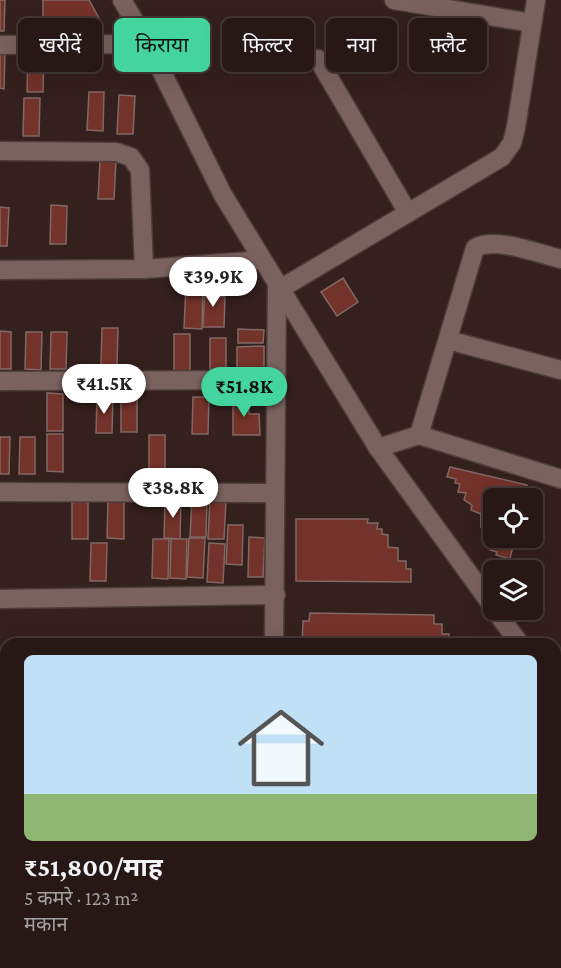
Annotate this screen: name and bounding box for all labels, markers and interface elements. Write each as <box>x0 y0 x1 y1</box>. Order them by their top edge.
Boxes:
chip: खरीदें <box>18 18 102 72</box>
chip: किराया <box>114 18 210 72</box>
chip: फ़िल्टर <box>222 18 314 72</box>
chip: नया <box>326 18 397 72</box>
chip: फ़्लैट <box>409 18 487 72</box>
pin: ₹39.9K <box>164 257 262 308</box>
text: ₹39.9K <box>183 265 243 287</box>
pin: ₹41.5K <box>55 364 153 415</box>
pin: ₹51.8K <box>195 367 293 418</box>
text: ₹41.5K <box>76 372 132 394</box>
text: ₹51.8K <box>215 375 273 397</box>
pin: ₹38.8K <box>124 468 222 519</box>
text: ₹38.8K <box>142 476 204 498</box>
map controls <box>483 488 543 620</box>
button: locate <box>483 488 543 548</box>
button: layers <box>483 560 543 620</box>
icon: home <box>227 694 335 802</box>
text: ₹51,800/माह <box>24 853 163 882</box>
text: 5 कमरे · 123 m² <box>24 887 138 909</box>
text: मकान <box>24 913 68 935</box>

